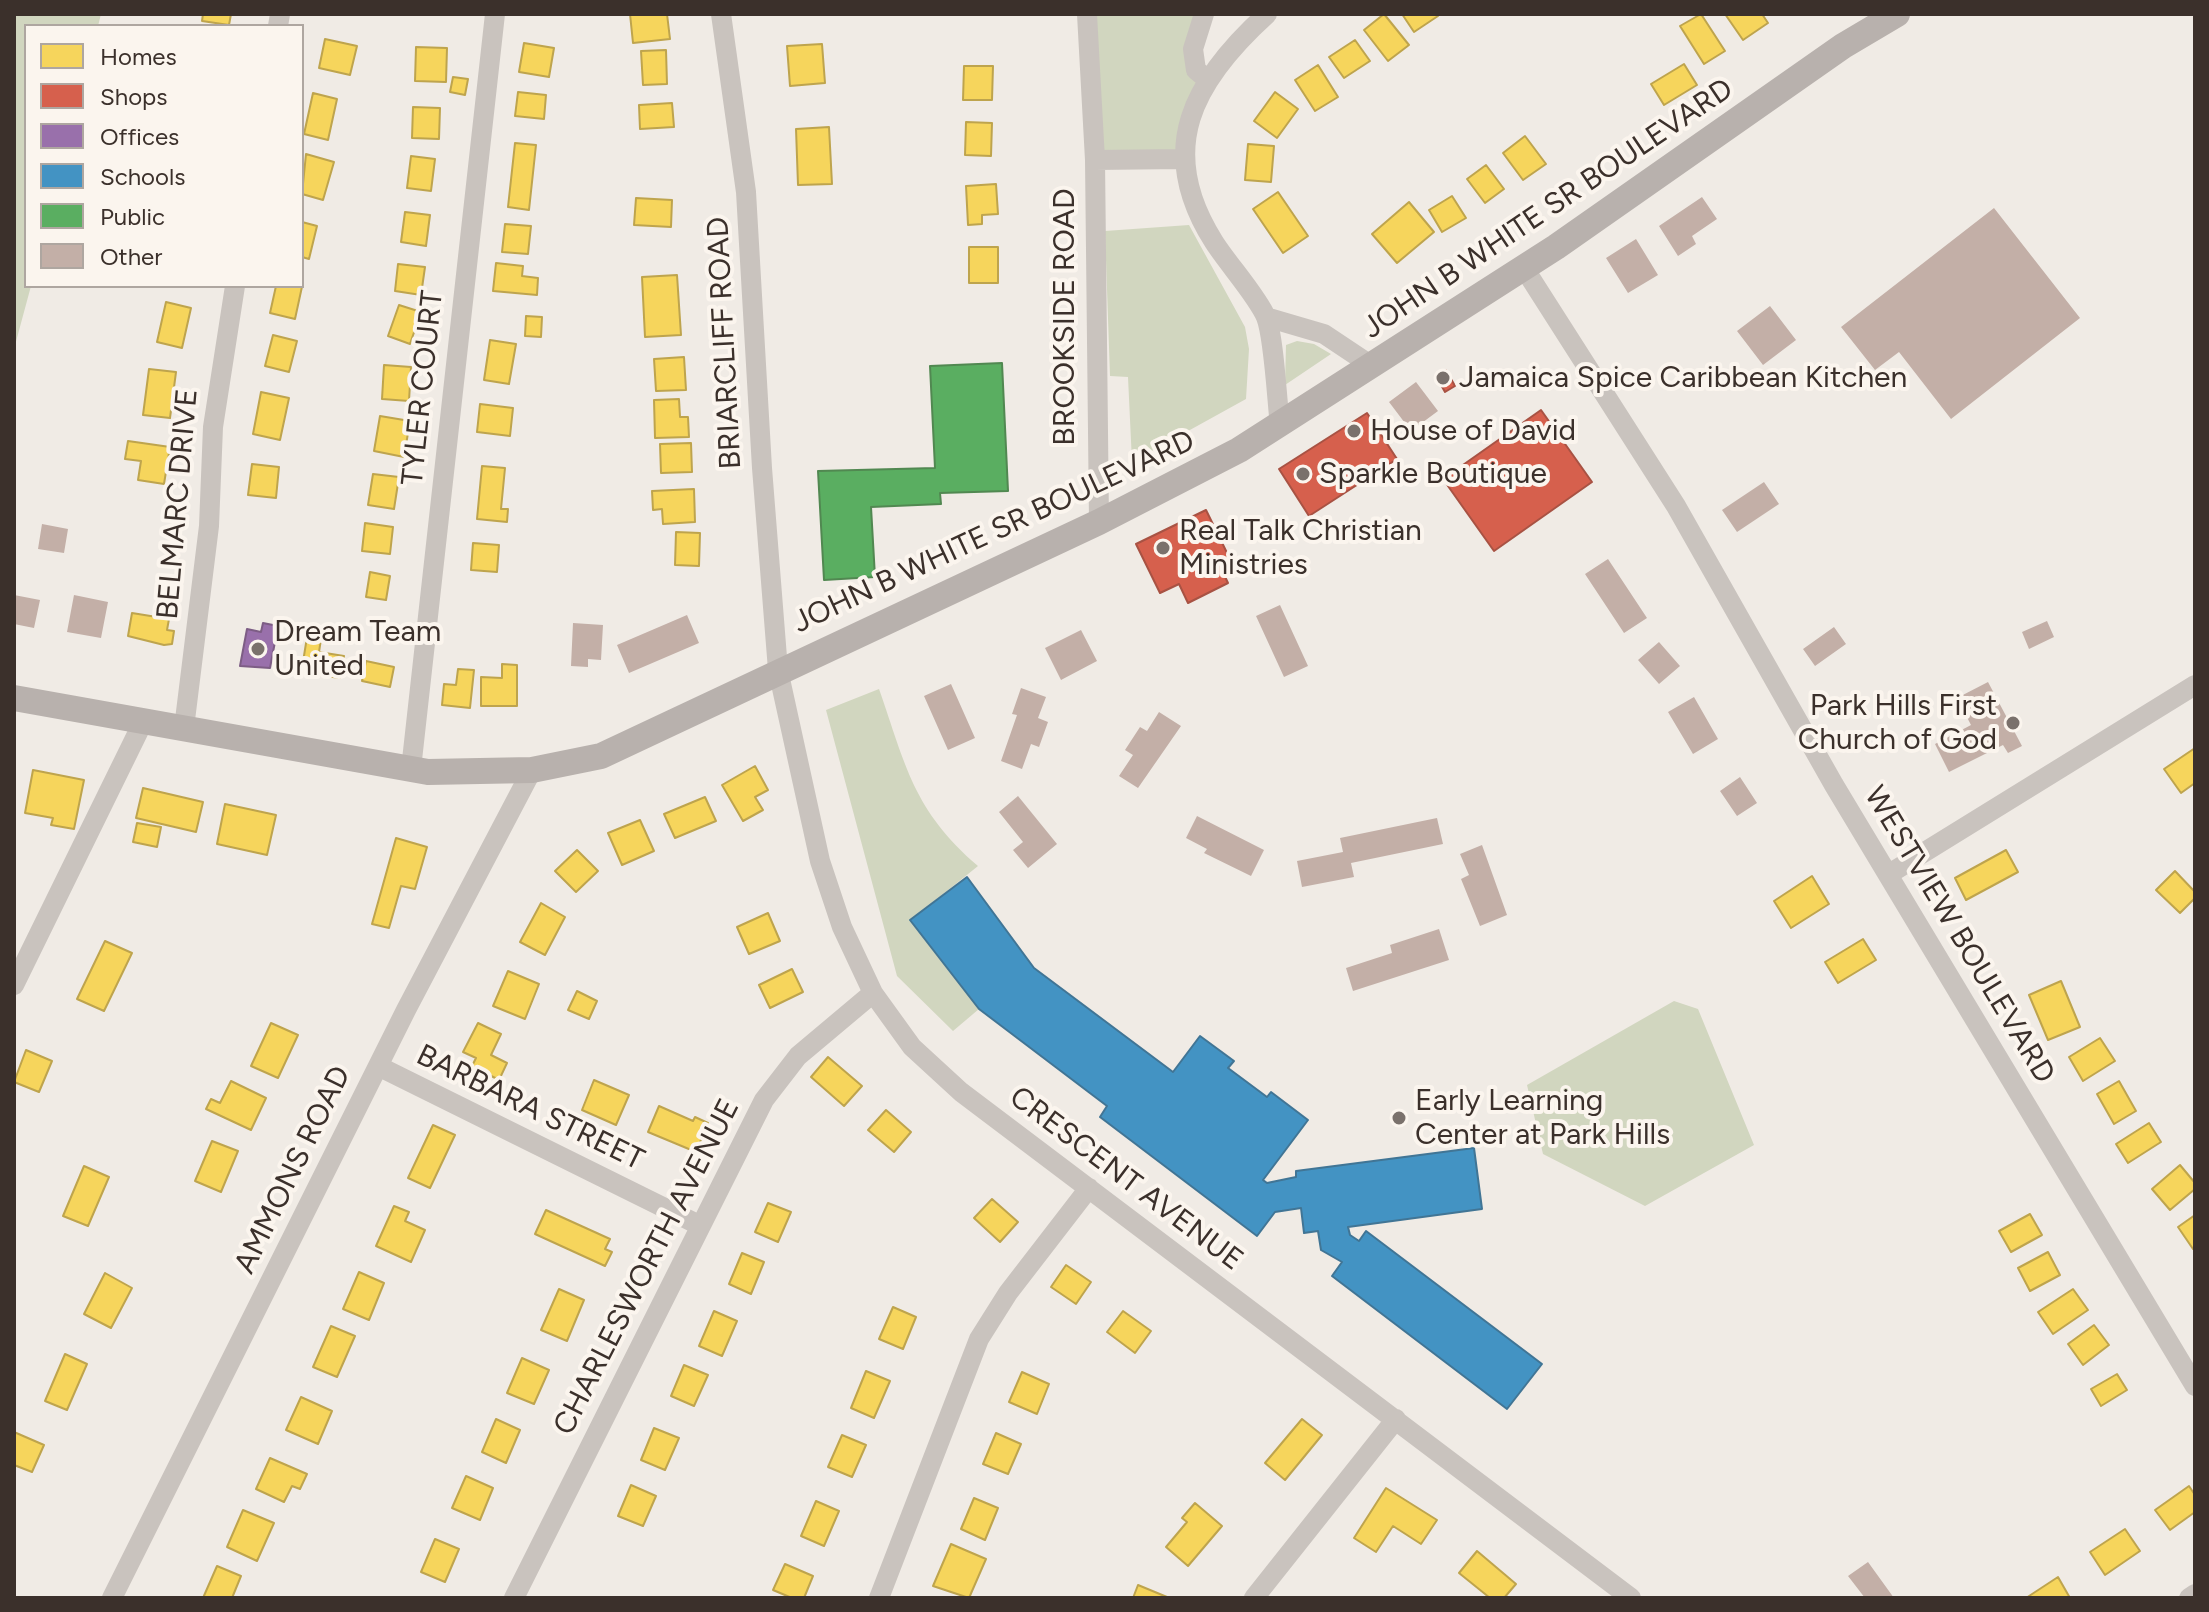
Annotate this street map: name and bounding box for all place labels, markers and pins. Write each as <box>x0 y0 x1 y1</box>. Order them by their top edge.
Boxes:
place label: Jamaica Spice Caribbean Kitchen <box>1459 360 1907 396</box>
marker: Jamaica Spice Caribbean Kitchen <box>1434 369 1452 387</box>
place label: House of David <box>1370 413 1576 449</box>
marker: House of David <box>1345 422 1363 440</box>
place label: Sparkle Boutique <box>1319 456 1547 492</box>
marker: Sparkle Boutique <box>1294 465 1312 483</box>
place label: Real Talk Christian Ministries <box>1179 513 1422 584</box>
marker: Real Talk Christian Ministries <box>1154 539 1172 557</box>
place label: Dream Team United <box>274 614 441 684</box>
marker: Dream Team United <box>249 640 267 658</box>
place label: Park Hills First Church of God <box>1798 688 1997 758</box>
marker: Park Hills First Church of God <box>2004 714 2022 732</box>
place label: Early Learning Center at Park Hills <box>1415 1083 1670 1154</box>
marker: Early Learning Center at Park Hills <box>1390 1109 1408 1127</box>

